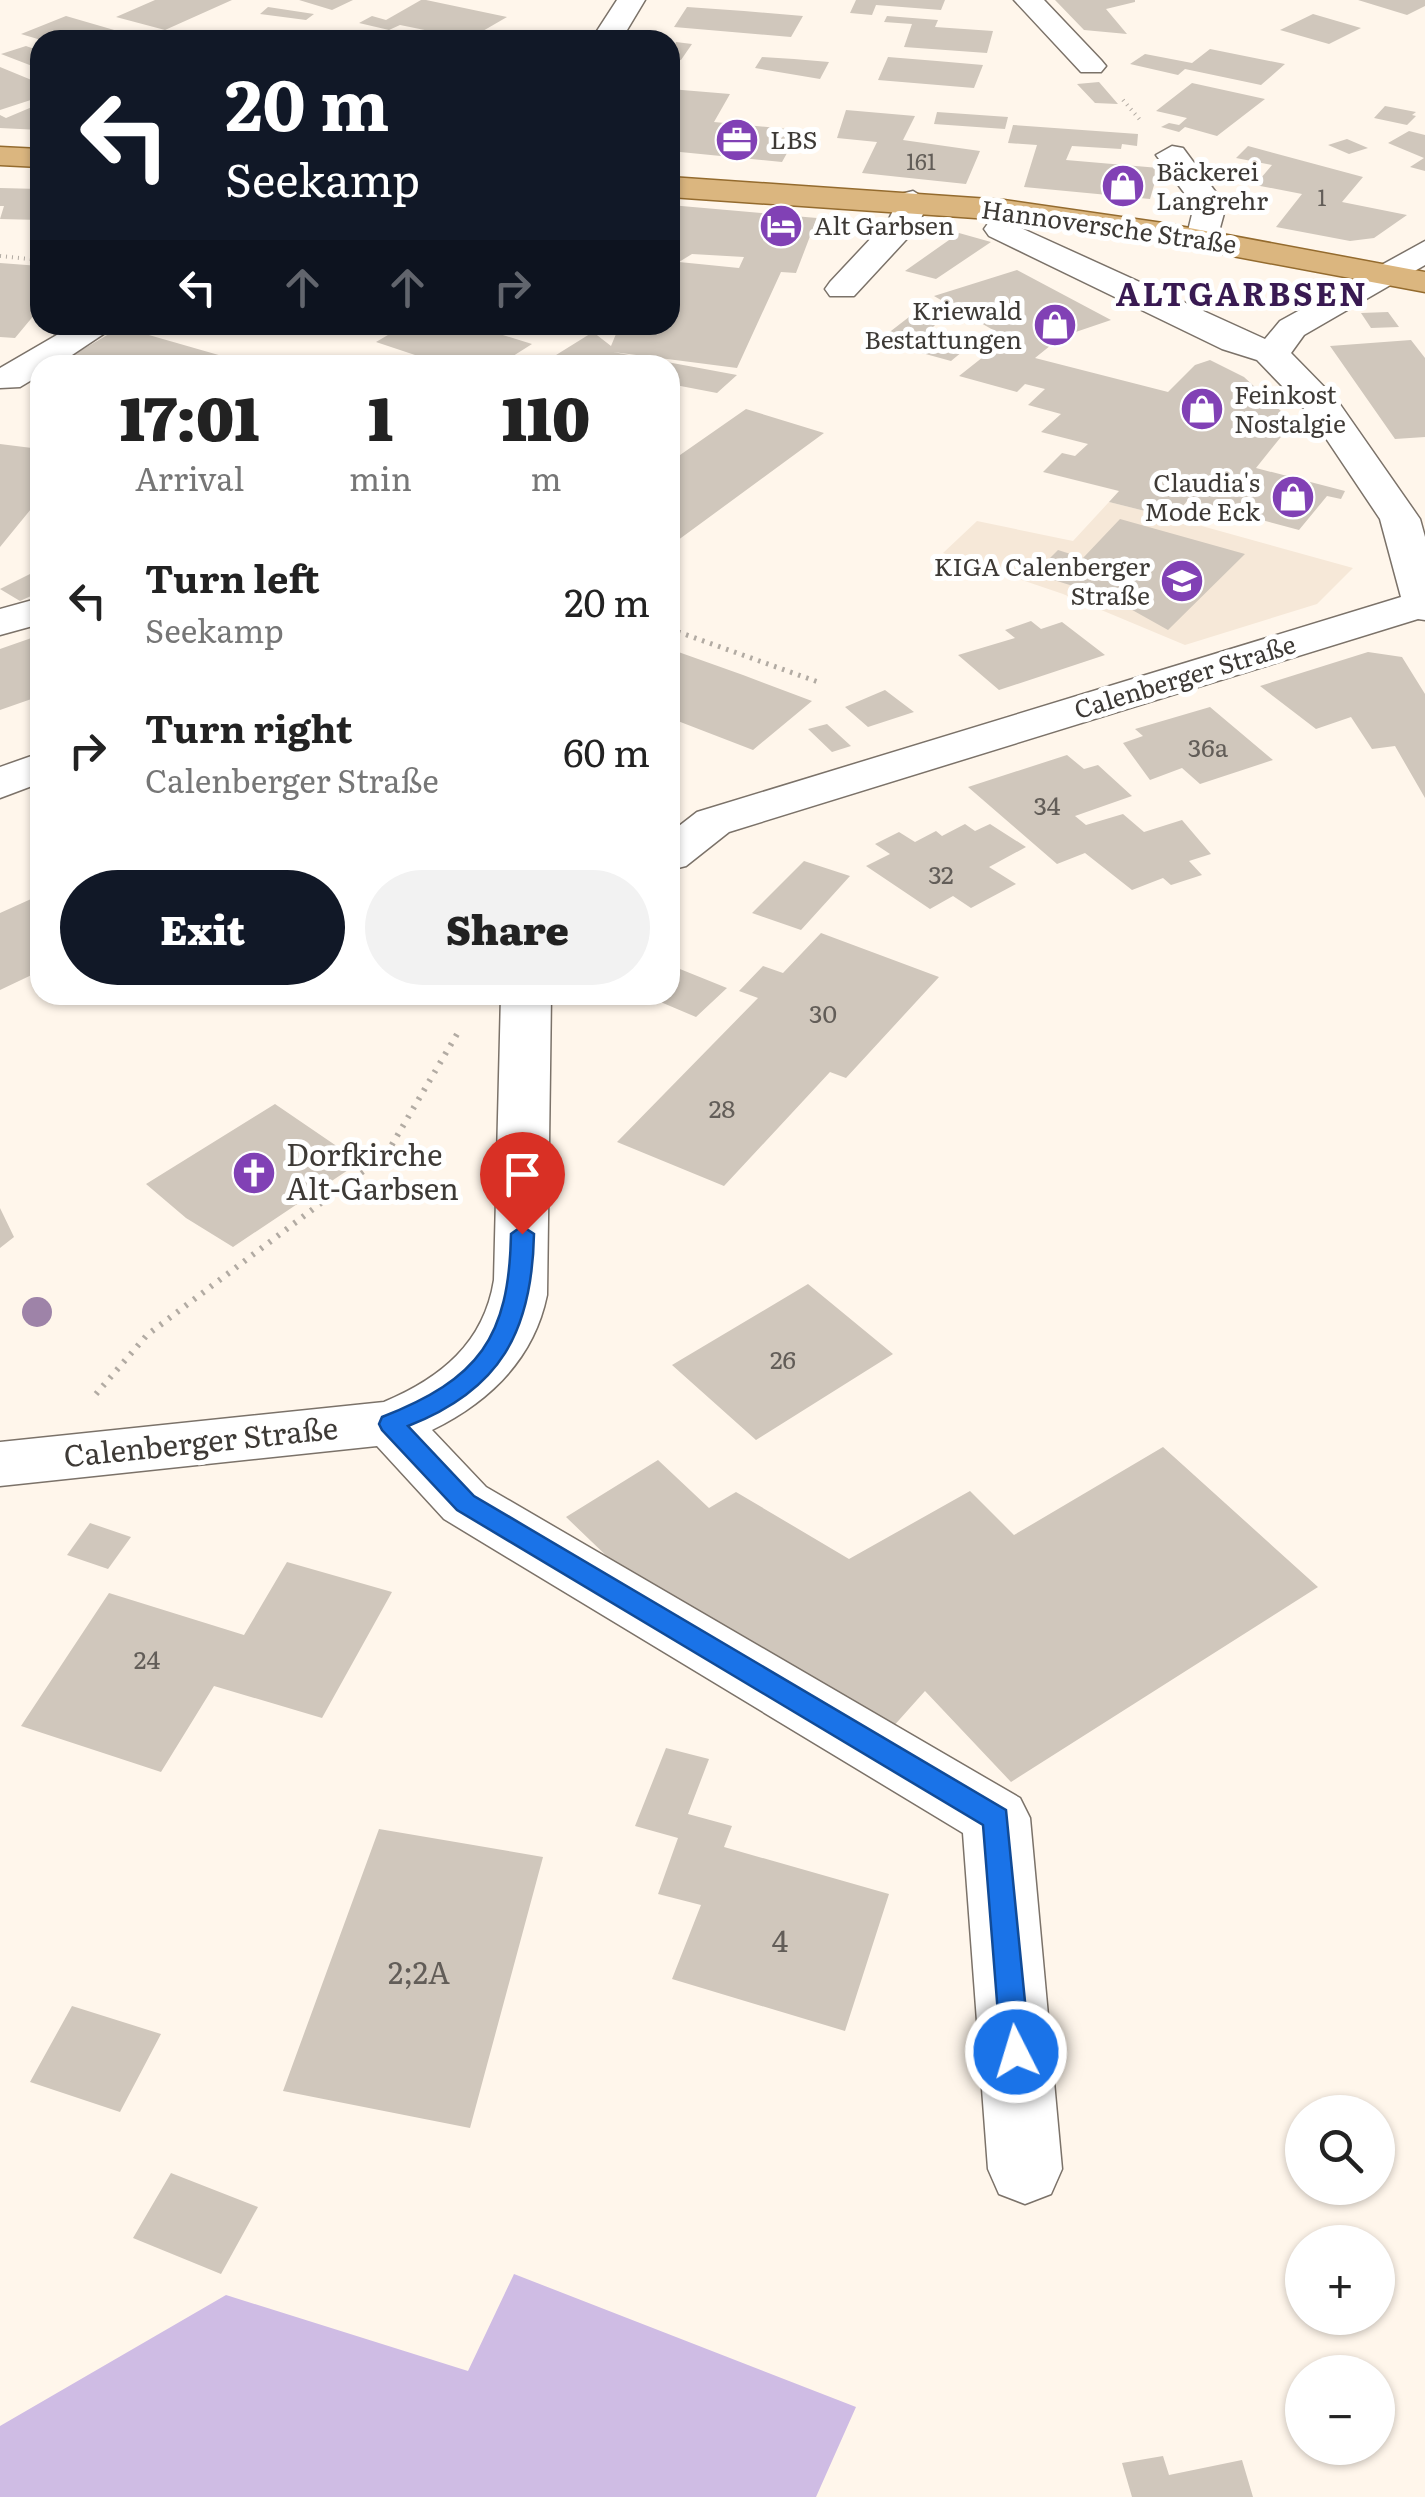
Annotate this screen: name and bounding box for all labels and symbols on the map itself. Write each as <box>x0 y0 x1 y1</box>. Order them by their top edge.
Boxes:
office icon: LBS <box>714 117 760 163</box>
place label: LBS <box>770 120 817 157</box>
house number: 161 <box>906 144 936 177</box>
place label: Bäckerei Langrehr <box>1156 152 1268 218</box>
shop icon: Bäckerei Langrehr <box>1100 163 1146 209</box>
house number: 1 <box>1318 180 1327 213</box>
street label: Hannoversche Straße <box>979 189 1239 262</box>
hotel icon: Alt Garbsen <box>758 203 804 249</box>
place label: Alt Garbsen <box>814 206 954 243</box>
district label: ALTGARBSEN <box>1116 268 1368 316</box>
place label: Kriewald Bestattungen <box>864 291 1022 357</box>
shop icon: Kriewald Bestattungen <box>1032 302 1078 348</box>
place label: Feinkost Nostalgie <box>1234 375 1346 441</box>
shop icon: Feinkost Nostalgie <box>1179 386 1225 432</box>
place label: Claudia's Mode Eck <box>1144 463 1261 529</box>
shop icon: Claudia's Mode Eck <box>1270 474 1316 520</box>
place label: KIGA Calenberger Straße <box>934 547 1150 613</box>
school or university icon: KIGA Calenberger Straße <box>1159 558 1205 604</box>
street label: Calenberger Straße <box>1069 624 1300 727</box>
house number: 36a <box>1188 728 1229 765</box>
house number: 34 <box>1033 786 1061 823</box>
house number: 32 <box>928 855 954 892</box>
house number: 30 <box>809 994 837 1031</box>
house number: 28 <box>709 1089 735 1126</box>
place label: Dorfkirche Alt-Garbsen <box>286 1131 459 1209</box>
pin <box>480 1132 565 1235</box>
church icon: Dorfkirche Alt-Garbsen <box>231 1150 277 1196</box>
house number: 26 <box>770 1340 796 1377</box>
street label: Calenberger Straße <box>61 1404 340 1476</box>
house number: 24 <box>134 1640 160 1677</box>
house number: 4 <box>772 1917 788 1961</box>
house number: 2;2A <box>388 1949 450 1993</box>
position arrow <box>964 2000 1068 2104</box>

